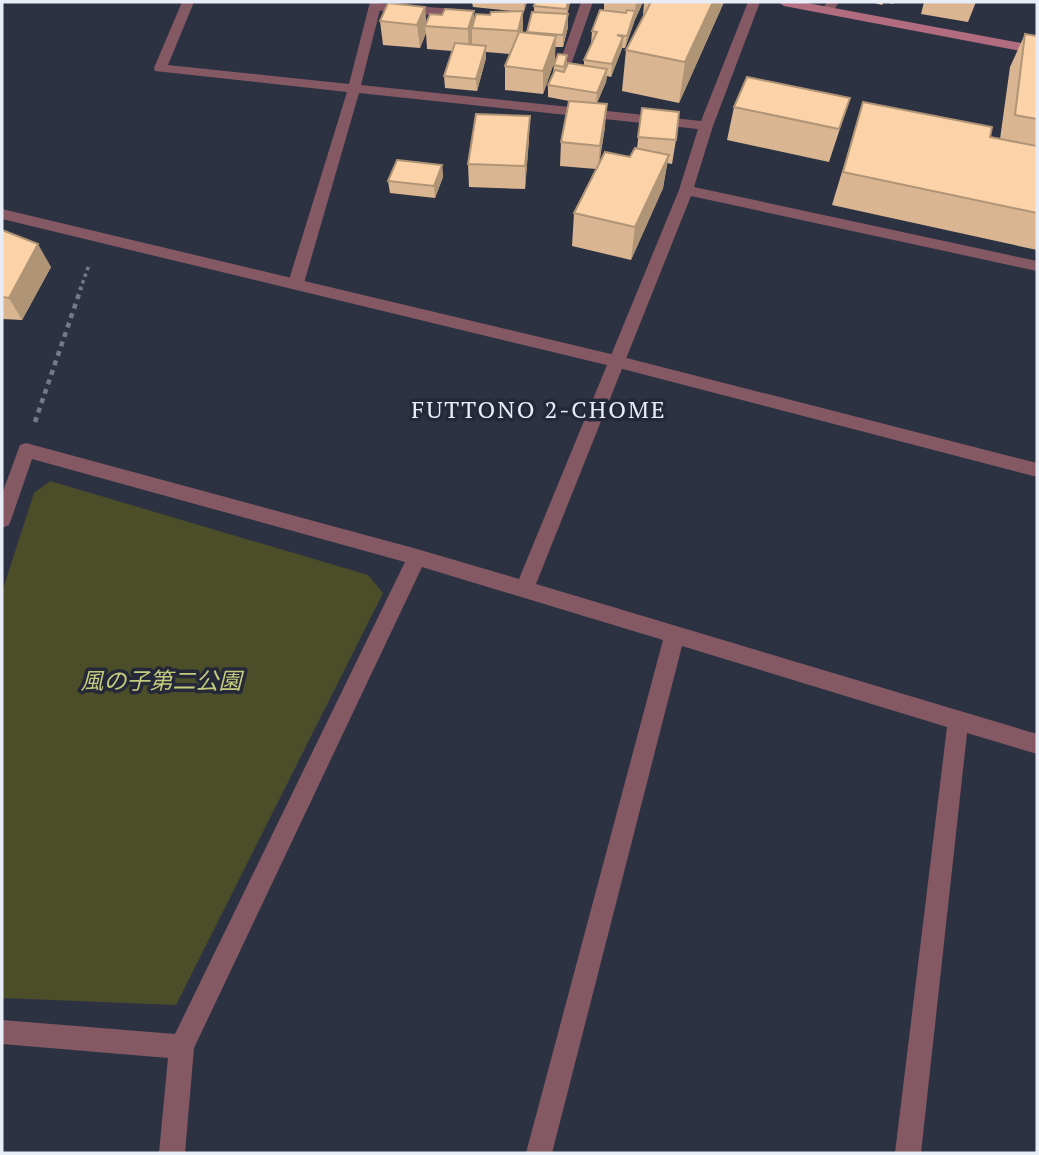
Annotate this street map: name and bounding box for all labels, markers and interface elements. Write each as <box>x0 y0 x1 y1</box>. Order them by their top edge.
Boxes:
district label: FUTTONO 2-CHOME <box>411 393 667 425</box>
park label: 風の子第二公園 <box>81 665 245 696</box>

